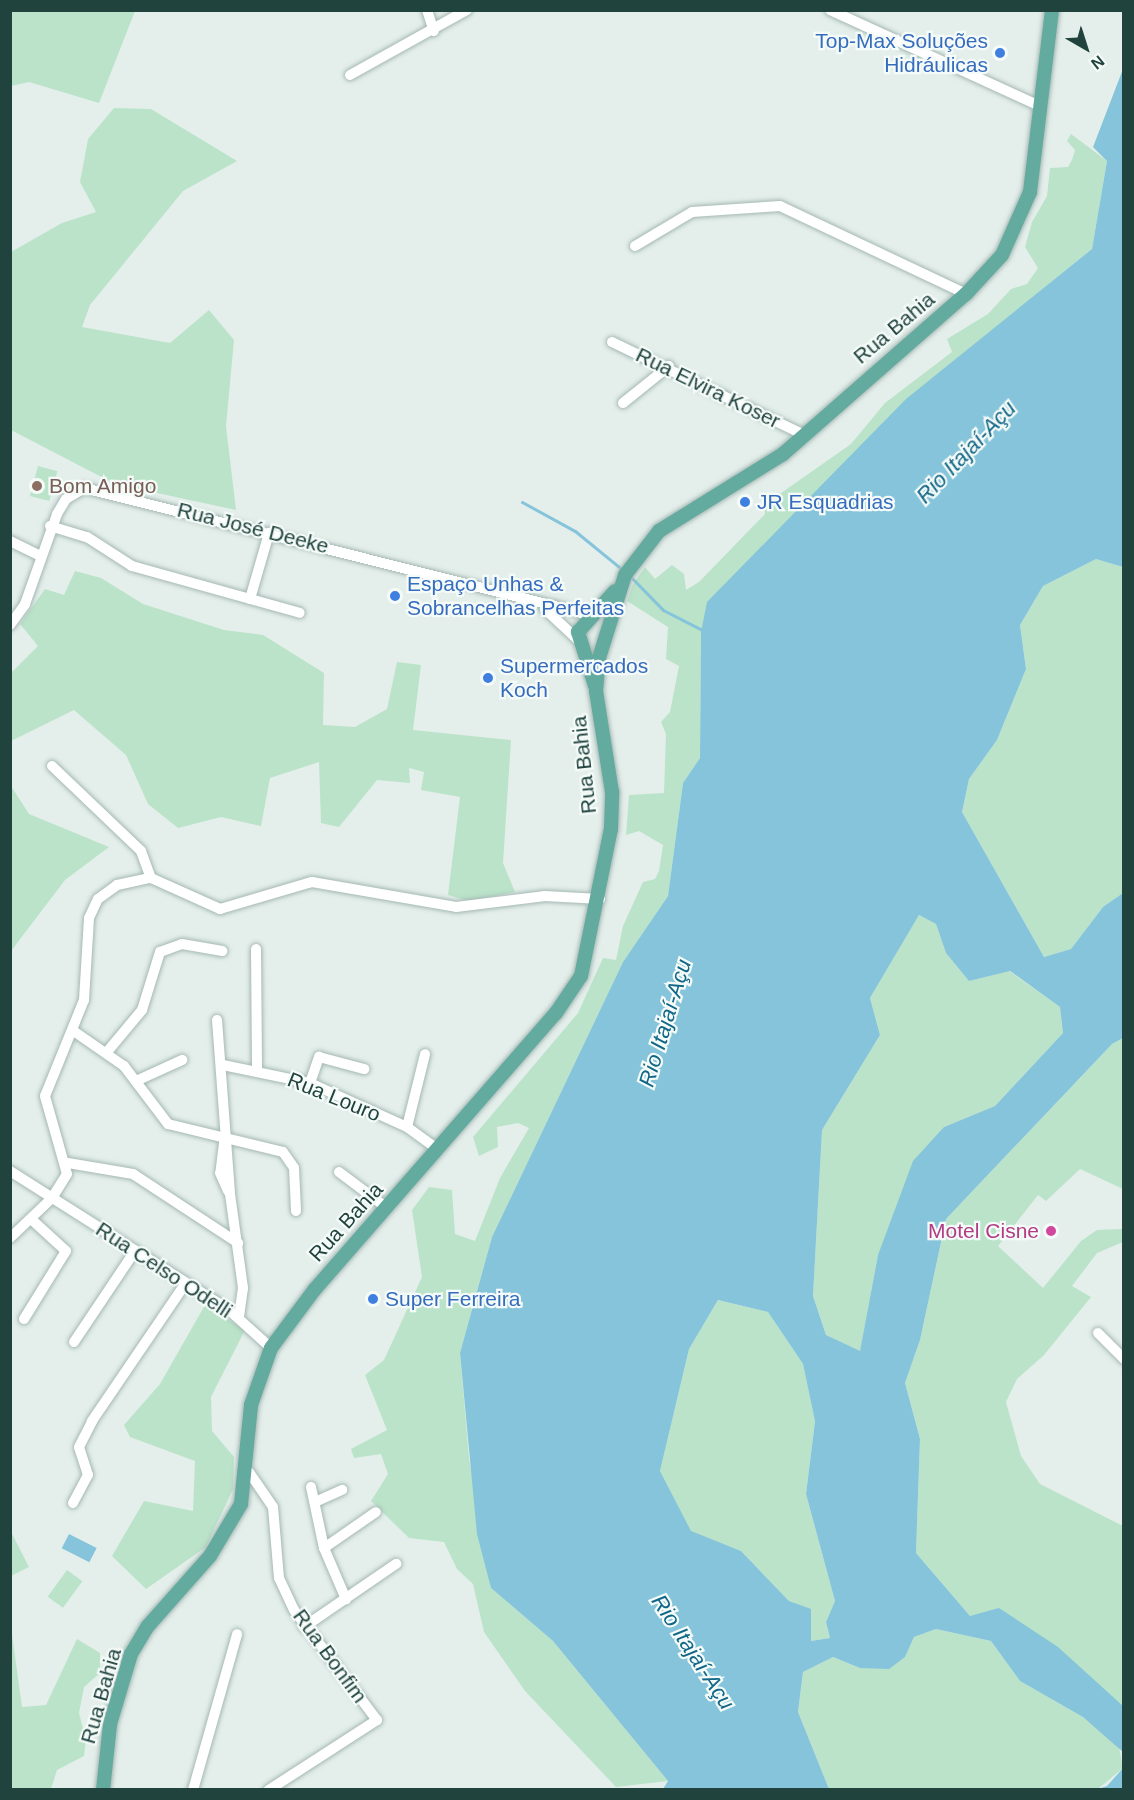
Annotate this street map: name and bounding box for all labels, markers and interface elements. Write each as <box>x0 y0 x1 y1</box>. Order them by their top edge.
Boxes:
north arrow <box>1056 18 1116 78</box>
place label: Top-Max Soluções Hidráulicas <box>815 28 988 78</box>
marker: Top-Max Soluções Hidráulicas <box>993 46 1007 60</box>
text: N <box>1088 52 1107 73</box>
street label: Rua Bahia <box>848 287 940 369</box>
street label: Rua Elvira Koser <box>632 342 784 434</box>
water label: Rio Itajaí-Açu <box>911 395 1021 509</box>
place label: Bom Amigo <box>49 473 158 499</box>
marker: Bom Amigo <box>30 479 44 493</box>
place label: JR Esquadrias <box>757 489 894 515</box>
marker: JR Esquadrias <box>738 495 752 509</box>
street label: Rua José Deeke <box>175 497 331 559</box>
place label: Espaço Unhas & Sobrancelhas Perfeitas <box>407 571 624 621</box>
marker: Espaço Unhas & Sobrancelhas Perfeitas <box>388 589 402 603</box>
place label: Supermercados Koch <box>500 653 648 703</box>
marker: Supermercados Koch <box>481 671 495 685</box>
street label: Rua Bahia <box>566 715 602 815</box>
water label: Rio Itajaí-Açu <box>633 956 697 1090</box>
street label: Rua Louro <box>284 1067 384 1127</box>
street label: Rua Bahia <box>304 1177 388 1267</box>
street label: Rua Celso Odelli <box>91 1217 237 1323</box>
place label: Motel Cisne <box>928 1218 1039 1244</box>
marker: Motel Cisne <box>1044 1224 1058 1238</box>
place label: Super Ferreira <box>385 1286 520 1312</box>
marker: Super Ferreira <box>366 1292 380 1306</box>
water label: Rio Itajaí-Açu <box>646 1589 740 1715</box>
street label: Rua Bonfim <box>288 1604 372 1708</box>
street label: Rua Bahia <box>75 1645 127 1747</box>

